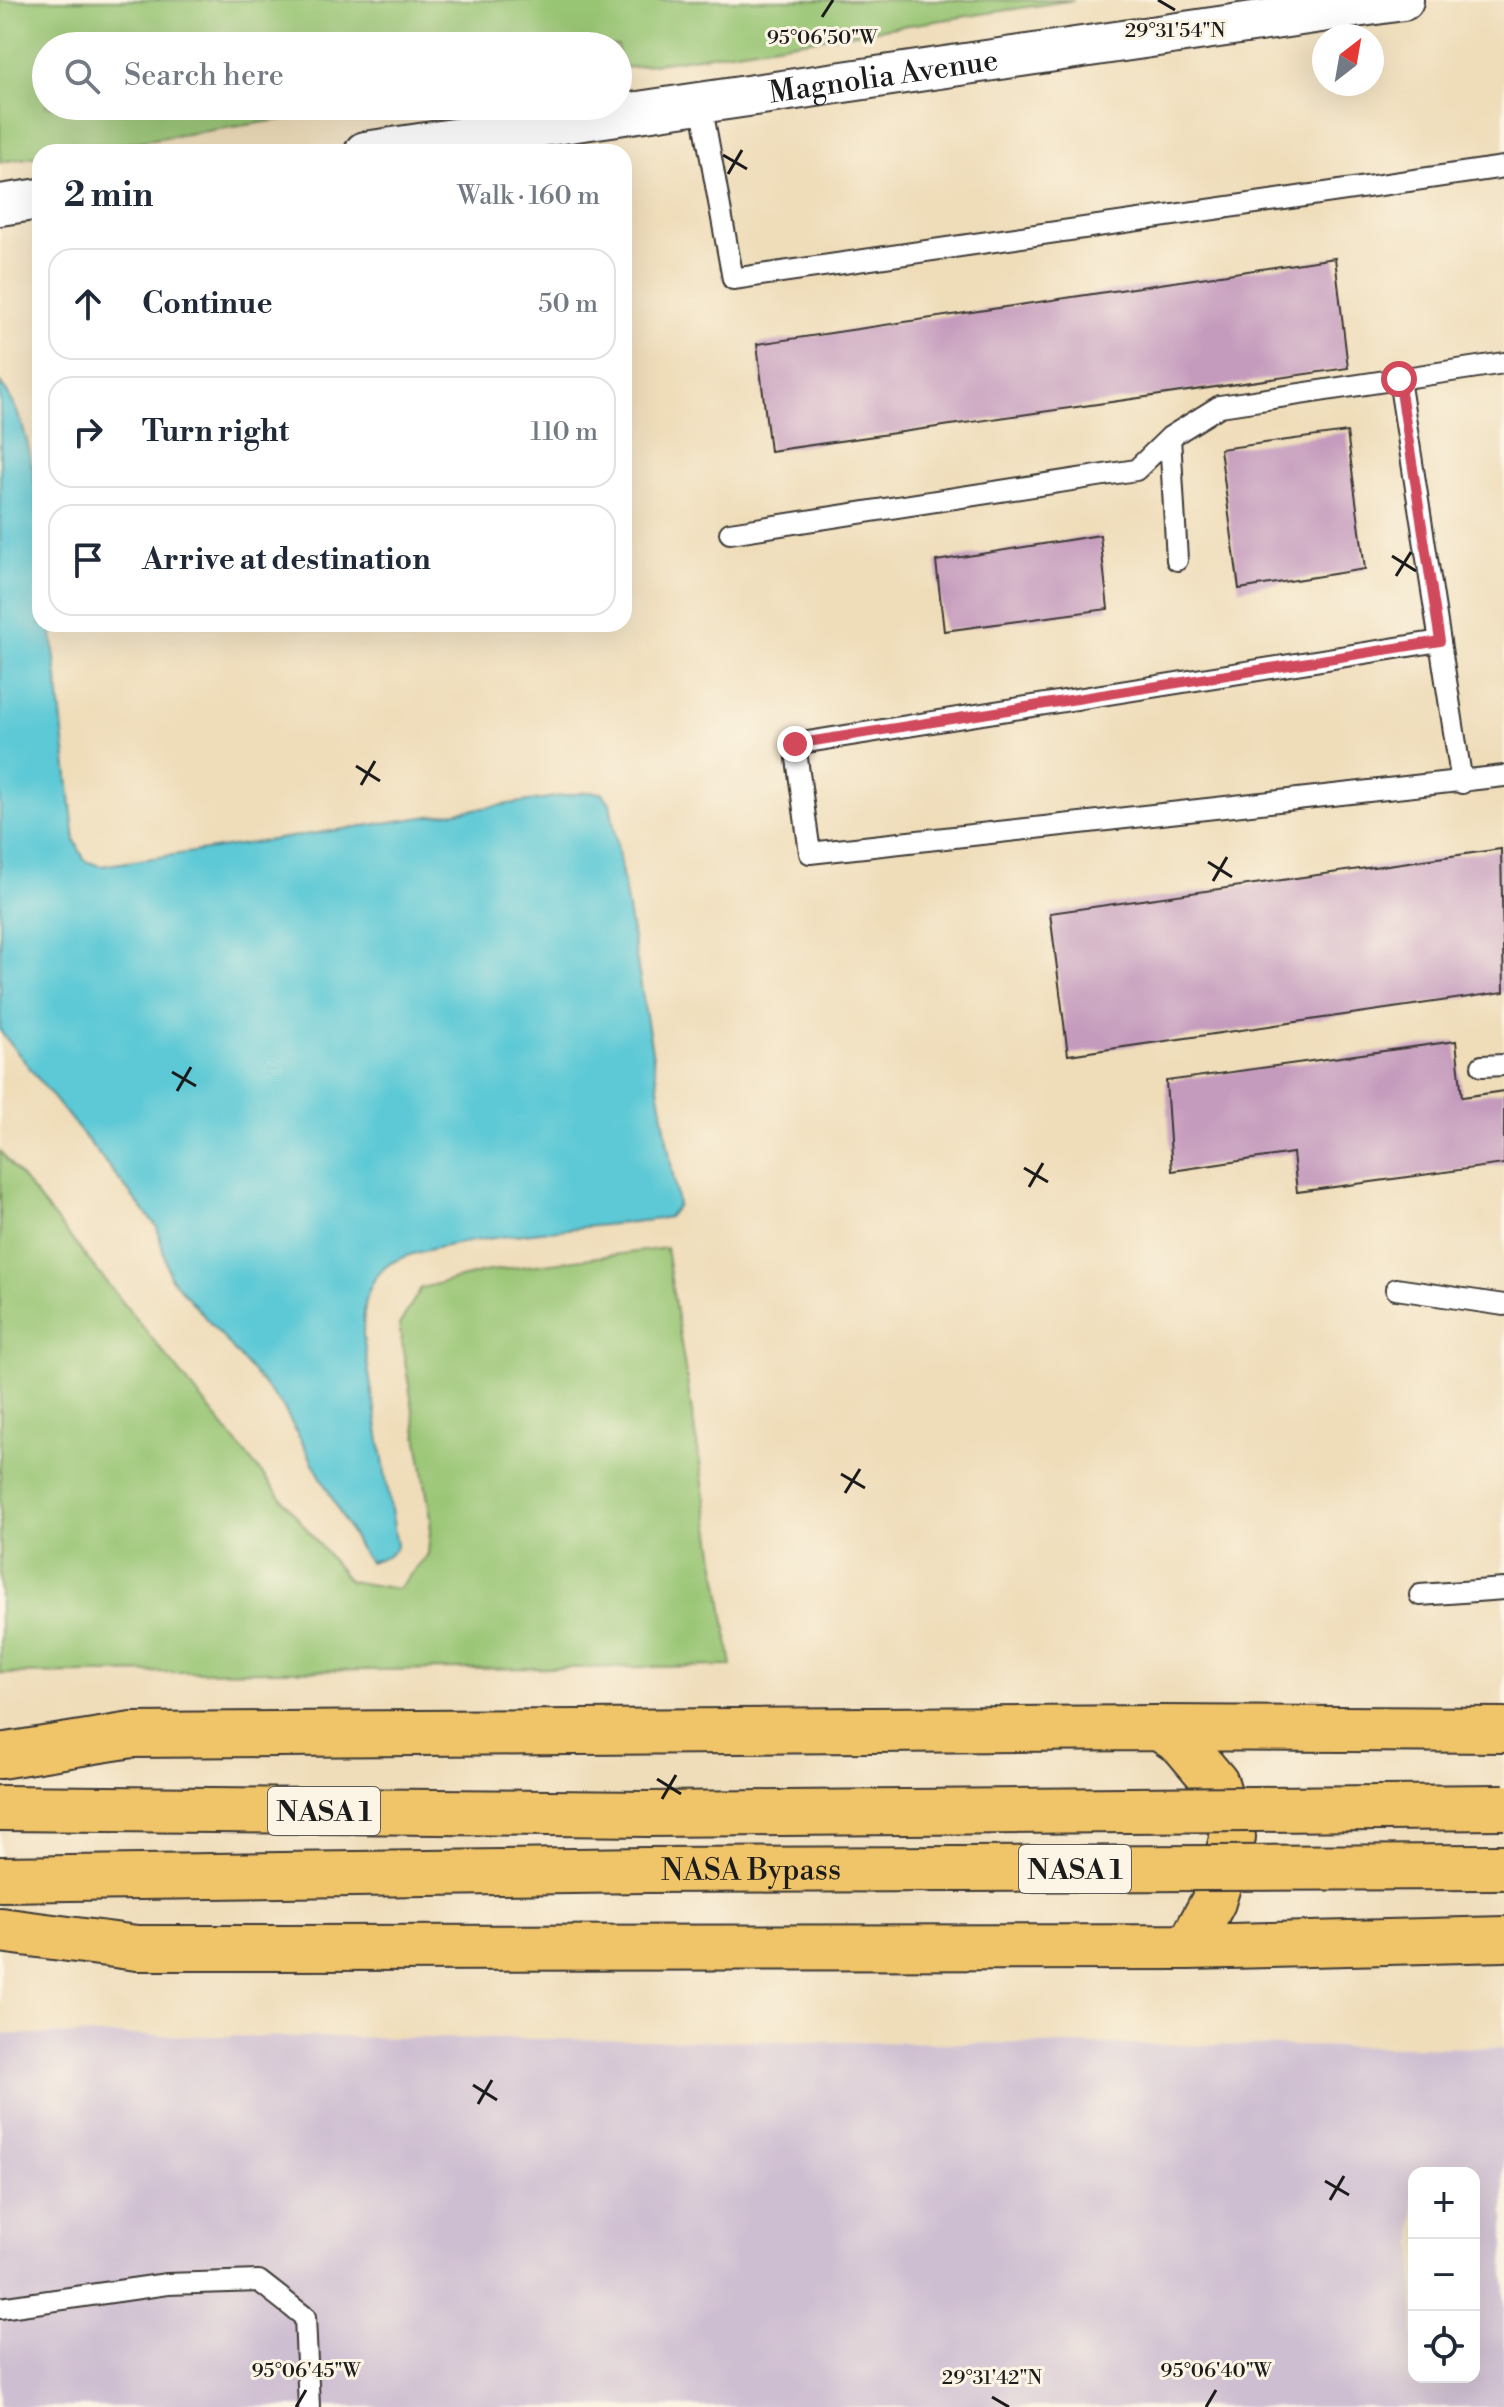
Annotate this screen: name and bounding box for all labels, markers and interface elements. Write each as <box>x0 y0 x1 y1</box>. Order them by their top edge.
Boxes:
text: 29°31'54"N <box>1125 19 1225 44</box>
north arrow <box>1312 24 1384 96</box>
text: 95°06'50"W <box>767 26 878 51</box>
search box <box>32 32 632 120</box>
street label: Magnolia Avenue <box>767 42 1001 113</box>
icon: search <box>60 54 104 98</box>
text: Search here <box>124 57 284 95</box>
text: 2 min <box>64 175 153 217</box>
text: Walk · 160 m <box>457 180 600 212</box>
icon: ahead <box>66 282 110 326</box>
text: Continue <box>142 285 273 323</box>
text: 50 m <box>538 288 598 320</box>
route start <box>1381 361 1417 397</box>
icon: right <box>66 410 110 454</box>
text: Turn right <box>142 413 289 451</box>
text: 110 m <box>530 416 598 448</box>
icon: arrive <box>66 538 110 582</box>
text: Arrive at destination <box>142 541 431 579</box>
route end <box>777 726 813 762</box>
road number: NASA 1 <box>268 1787 380 1835</box>
road number: NASA 1 <box>1019 1845 1131 1893</box>
street label: NASA Bypass <box>661 1851 841 1890</box>
map controls <box>1408 2167 1480 2383</box>
button: + <box>1408 2167 1480 2239</box>
button: − <box>1408 2239 1480 2311</box>
button: locate <box>1408 2311 1480 2383</box>
text: 95°06'45"W <box>251 2359 361 2384</box>
text: 95°06'40"W <box>1160 2359 1273 2384</box>
text: 29°31'42"N <box>942 2366 1042 2391</box>

